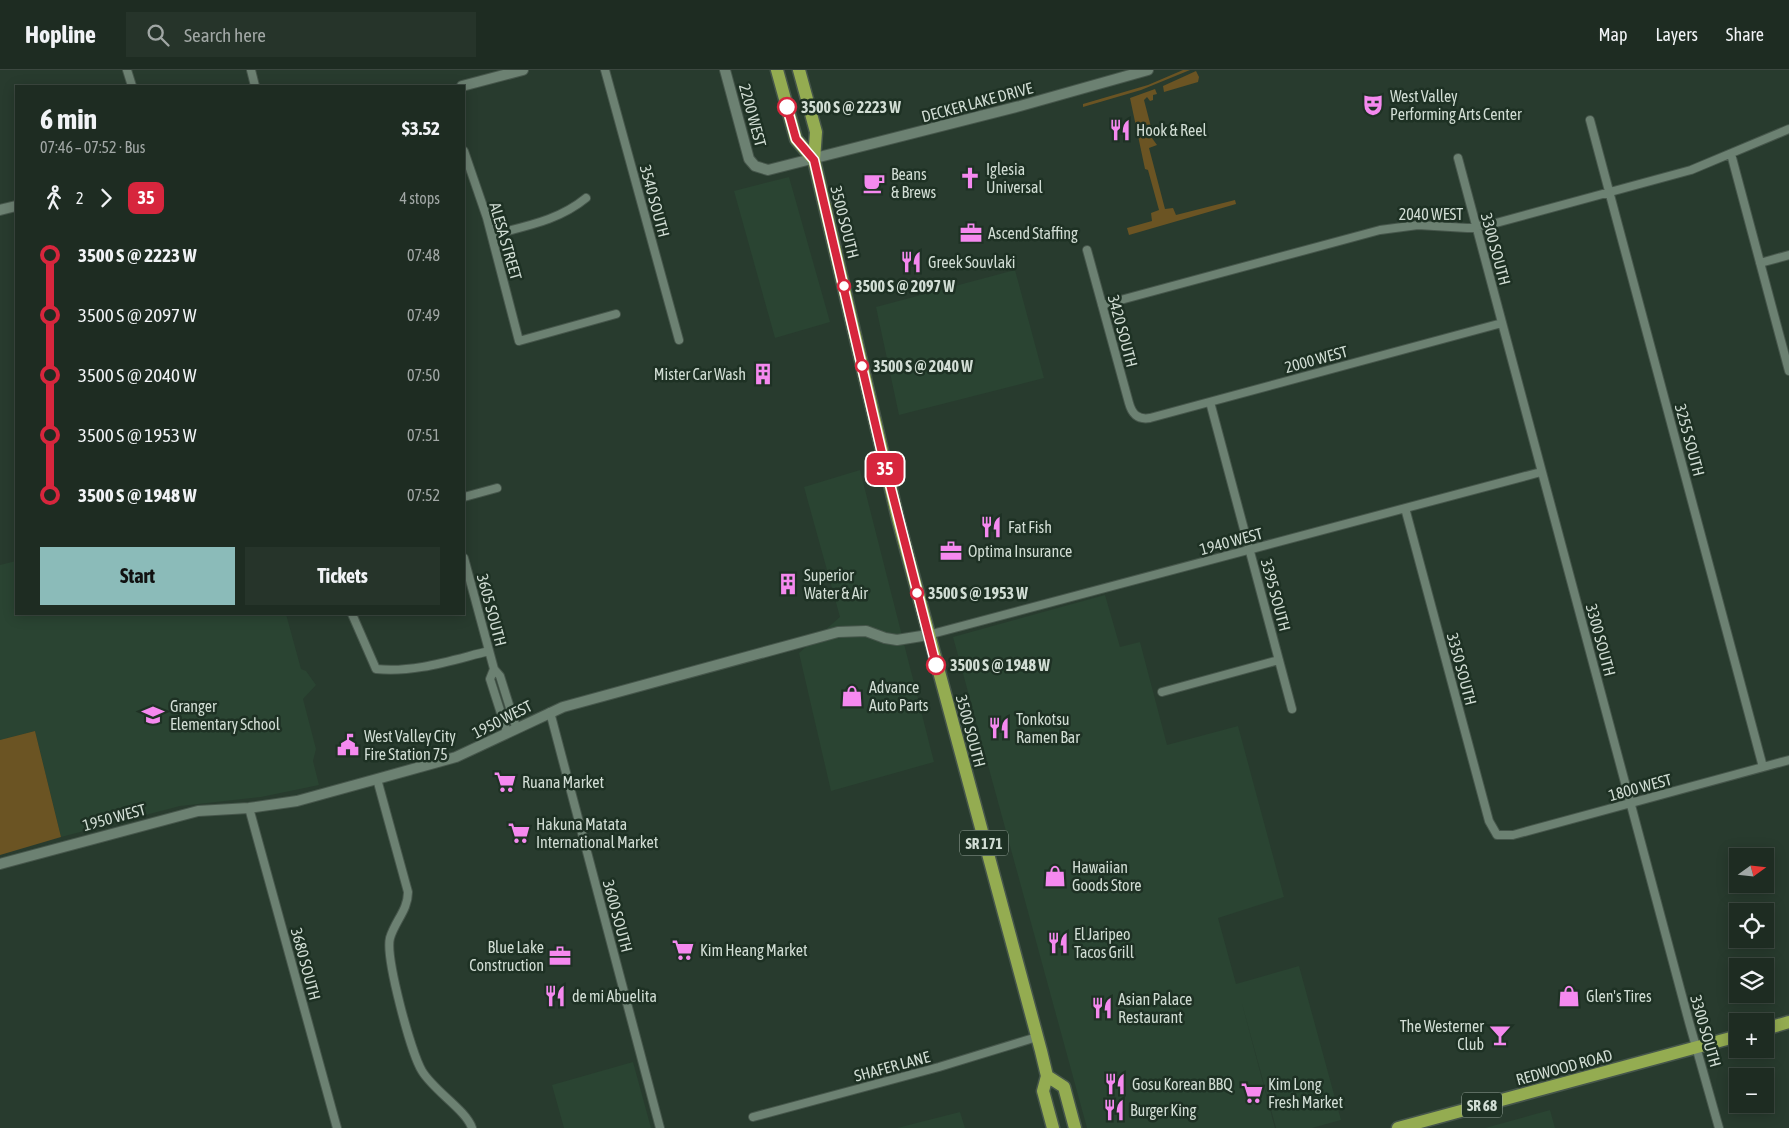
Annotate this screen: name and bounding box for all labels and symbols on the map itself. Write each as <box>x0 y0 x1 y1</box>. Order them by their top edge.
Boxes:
street label: DECKER LAKE DRIVE <box>919 78 1035 125</box>
street label: 2200 WEST <box>736 82 770 148</box>
place label: West Valley Performing Arts Center <box>1390 87 1522 124</box>
theatre icon: West Valley Performing Arts Center <box>1360 92 1386 118</box>
marker: 3500 S @ 2223 W <box>777 97 797 117</box>
place label: 3500 S @ 2223 W <box>801 98 901 116</box>
restaurant icon: Hook & Reel <box>1107 117 1133 143</box>
place label: Hook & Reel <box>1136 121 1208 139</box>
place label: Iglesia Universal <box>986 160 1043 196</box>
street label: 3540 SOUTH <box>637 163 673 239</box>
place label: Beans & Brews <box>891 165 936 201</box>
church icon: Iglesia Universal <box>957 165 983 191</box>
cafe icon: Beans & Brews <box>861 170 887 196</box>
street label: 3500 SOUTH <box>827 184 863 260</box>
street label: ALESA STREET <box>486 200 526 282</box>
street label: 2040 WEST <box>1399 205 1463 223</box>
street label: 3300 SOUTH <box>1478 211 1514 287</box>
office icon: Ascend Staffing <box>958 220 984 246</box>
place label: Ascend Staffing <box>988 224 1078 243</box>
restaurant icon: Greek Souvlaki <box>898 249 924 275</box>
place label: Greek Souvlaki <box>928 253 1015 271</box>
place label: 3500 S @ 2097 W <box>855 277 955 295</box>
marker: 3500 S @ 2097 W <box>837 279 851 293</box>
street label: 3420 SOUTH <box>1105 293 1141 369</box>
street label: 2000 WEST <box>1283 342 1349 376</box>
place label: 3500 S @ 2040 W <box>873 357 973 375</box>
marker: 3500 S @ 2040 W <box>855 359 869 373</box>
building icon: Mister Car Wash <box>750 361 776 387</box>
place label: Mister Car Wash <box>654 365 746 383</box>
street label: 3255 SOUTH <box>1672 402 1708 478</box>
line badge: 35 <box>862 453 908 485</box>
restaurant icon: Fat Fish <box>978 514 1004 540</box>
place label: Fat Fish <box>1008 518 1052 536</box>
street label: 1940 WEST <box>1198 524 1264 558</box>
office icon: Optima Insurance <box>938 538 964 564</box>
place label: Optima Insurance <box>968 542 1072 561</box>
street label: 3395 SOUTH <box>1258 557 1294 633</box>
place label: Superior Water & Air <box>804 566 868 602</box>
building icon: Superior Water & Air <box>775 571 801 597</box>
street label: 3605 SOUTH <box>474 572 510 648</box>
place label: 3500 S @ 1953 W <box>928 584 1028 602</box>
marker: 3500 S @ 1953 W <box>910 586 924 600</box>
street label: 3300 SOUTH <box>1583 602 1619 678</box>
street label: 3350 SOUTH <box>1444 631 1480 707</box>
marker: 3500 S @ 1948 W <box>926 655 946 675</box>
place label: 3500 S @ 1948 W <box>950 656 1050 674</box>
place label: Advance Auto Parts <box>869 678 929 714</box>
shop icon: Advance Auto Parts <box>839 683 865 709</box>
street label: 3500 SOUTH <box>953 693 989 769</box>
street label: 1950 WEST <box>469 696 535 742</box>
place label: Granger Elementary School <box>170 697 281 734</box>
school or university icon: Granger Elementary School <box>140 702 166 728</box>
place label: Tonkotsu Ramen Bar <box>1016 710 1080 746</box>
restaurant icon: Tonkotsu Ramen Bar <box>986 715 1012 741</box>
place label: West Valley City Fire Station 75 <box>364 727 456 763</box>
public building icon: West Valley City Fire Station 75 <box>335 732 361 758</box>
supermarket icon: Ruana Market <box>492 769 518 795</box>
street label: 1800 WEST <box>1607 770 1673 804</box>
place label: Ruana Market <box>522 773 604 791</box>
street label: 1950 WEST <box>81 800 147 834</box>
place label: Hakuna Matata International Market <box>536 815 659 851</box>
supermarket icon: Hakuna Matata International Market <box>506 820 532 846</box>
road number: SR 171 <box>960 830 1008 856</box>
north arrow <box>1729 848 1774 892</box>
place label: Hawaiian Goods Store <box>1072 858 1142 894</box>
shop icon: Hawaiian Goods Store <box>1042 863 1068 889</box>
street label: 3600 SOUTH <box>600 878 636 954</box>
place label: El Jaripeo Tacos Grill <box>1074 925 1135 961</box>
street label: 3680 SOUTH <box>288 926 324 1002</box>
restaurant icon: El Jaripeo Tacos Grill <box>1045 930 1071 956</box>
supermarket icon: Kim Heang Market <box>670 937 696 963</box>
place label: Blue Lake Construction <box>469 938 544 974</box>
place label: Kim Heang Market <box>700 941 808 960</box>
office icon: Blue Lake Construction <box>547 943 573 969</box>
restaurant icon: de mi Abuelita <box>542 983 568 1009</box>
shop icon: Glen's Tires <box>1556 983 1582 1009</box>
place label: de mi Abuelita <box>572 987 657 1005</box>
place label: Glen's Tires <box>1586 987 1652 1005</box>
place label: Asian Palace Restaurant <box>1118 990 1192 1026</box>
street label: 3300 SOUTH <box>1687 993 1725 1069</box>
restaurant icon: Asian Palace Restaurant <box>1089 995 1115 1021</box>
place label: The Westerner Club <box>1400 1017 1484 1053</box>
bar icon: The Westerner Club <box>1487 1022 1513 1048</box>
street label: REDWOOD ROAD <box>1514 1046 1614 1088</box>
street label: SHAFER LANE <box>852 1047 932 1085</box>
restaurant icon: Gosu Korean BBQ <box>1102 1071 1128 1097</box>
place label: Gosu Korean BBQ <box>1132 1075 1233 1093</box>
place label: Kim Long Fresh Market <box>1268 1075 1344 1111</box>
supermarket icon: Kim Long Fresh Market <box>1239 1080 1265 1106</box>
road number: SR 68 <box>1462 1092 1502 1118</box>
restaurant icon: Burger King <box>1101 1097 1127 1123</box>
place label: Burger King <box>1130 1101 1197 1120</box>

